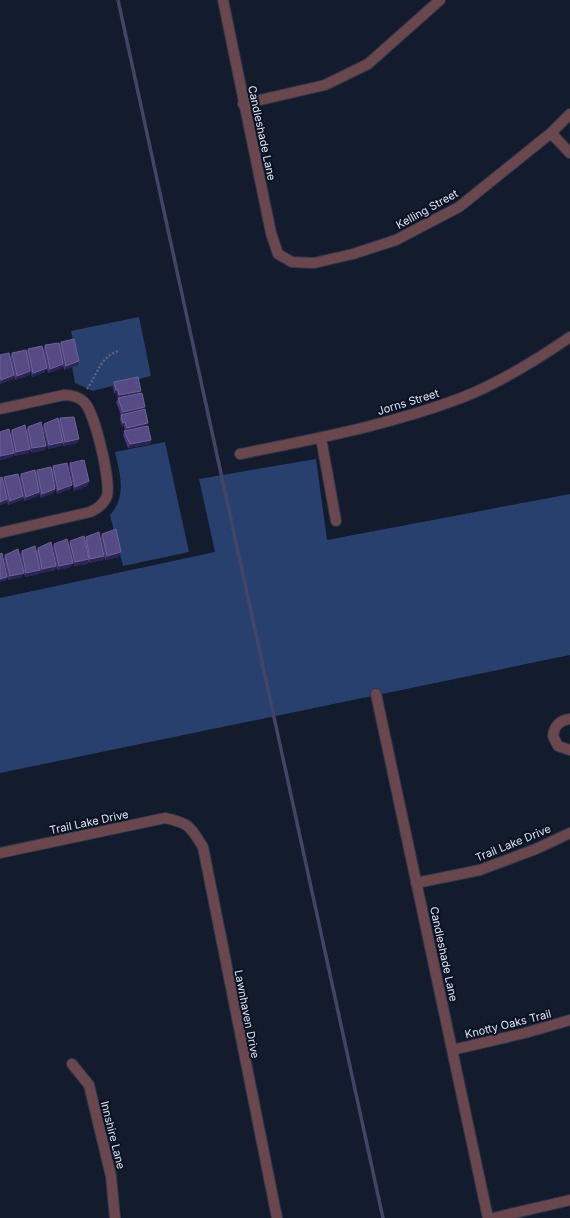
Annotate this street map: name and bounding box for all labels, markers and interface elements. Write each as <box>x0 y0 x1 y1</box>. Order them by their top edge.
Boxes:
street label: Candleshade Lane <box>245 84 279 182</box>
street label: Kelling Street <box>394 186 461 232</box>
street label: Jorns Street <box>376 386 441 418</box>
street label: Trail Lake Drive <box>48 807 130 837</box>
street label: Trail Lake Drive <box>473 821 553 865</box>
street label: Candleshade Lane <box>427 905 461 1003</box>
street label: Lawnhaven Drive <box>232 969 262 1059</box>
street label: Knotty Oaks Trail <box>463 1006 553 1042</box>
street label: Innshire Lane <box>98 1099 128 1171</box>

